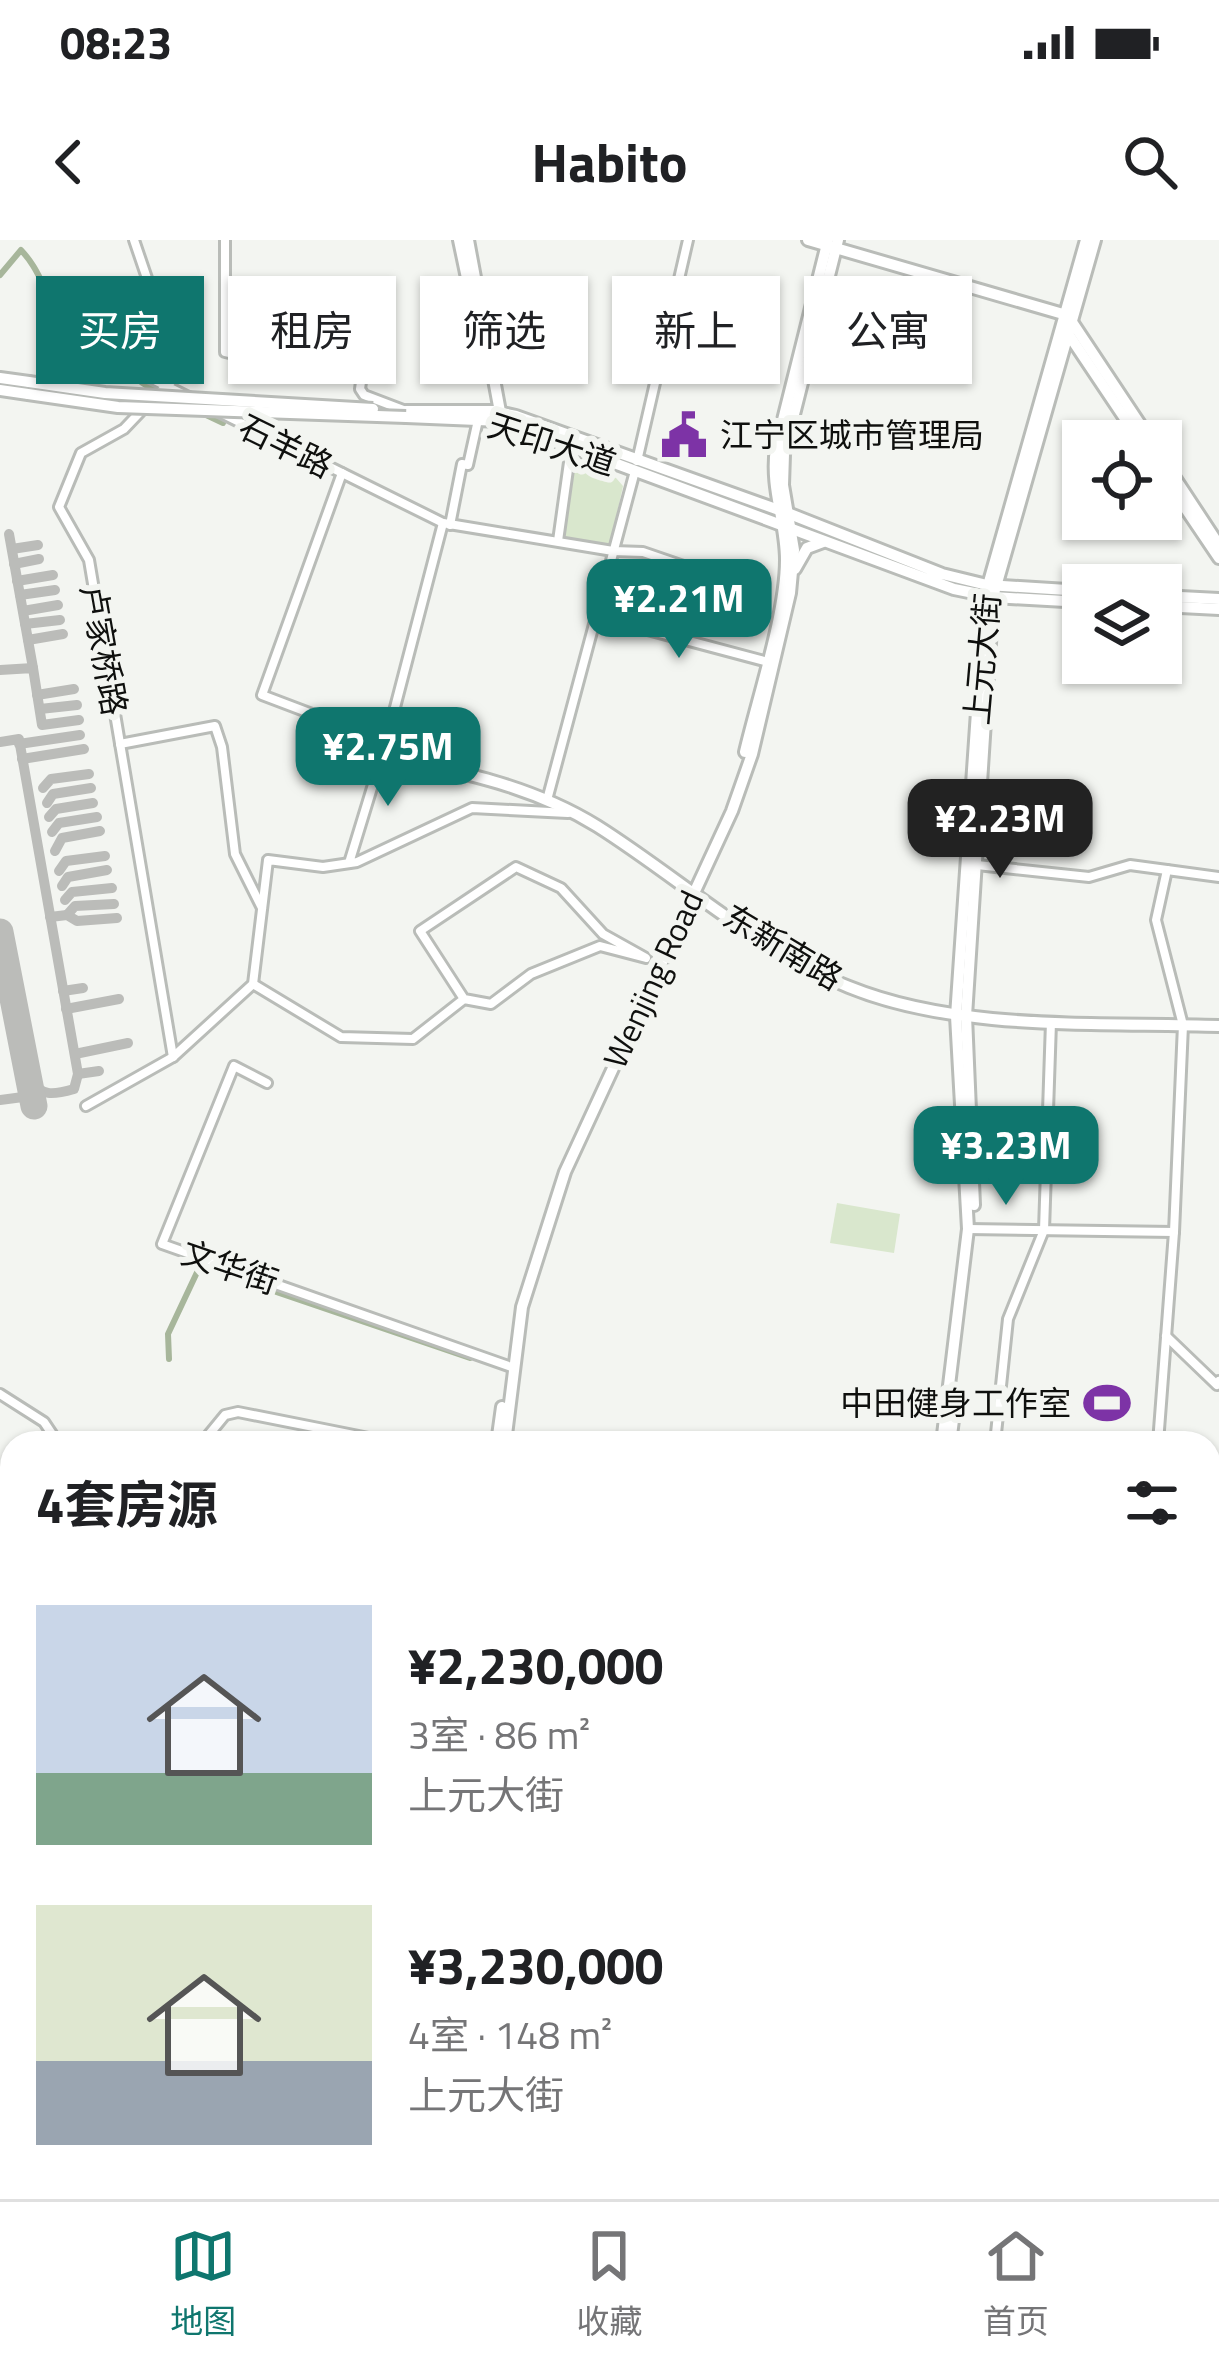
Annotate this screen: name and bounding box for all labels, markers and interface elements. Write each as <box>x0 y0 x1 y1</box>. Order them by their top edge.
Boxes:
text: 08:23 <box>60 8 172 76</box>
text: Habito <box>532 121 687 203</box>
icon: back <box>36 129 102 195</box>
icon: search <box>1117 129 1183 195</box>
chip: 买房 <box>36 276 204 384</box>
chip: 租房 <box>228 276 396 384</box>
chip: 筛选 <box>420 276 588 384</box>
chip: 新上 <box>612 276 780 384</box>
chip: 公寓 <box>804 276 972 384</box>
street label: 天印大道 <box>482 400 622 488</box>
street label: 石羊路 <box>231 402 341 490</box>
public building icon: 江宁区城市管理局 <box>659 410 709 460</box>
place label: 江宁区城市管理局 <box>720 410 984 460</box>
map controls <box>1062 420 1182 684</box>
button: locate <box>1062 420 1182 540</box>
pin: ¥2.21M <box>581 559 777 661</box>
button: layers <box>1062 564 1182 684</box>
text: ¥2.21M <box>614 568 744 627</box>
street label: 卢家桥路 <box>68 581 140 719</box>
street label: 上元大街 <box>951 591 1013 727</box>
pin: ¥2.75M <box>290 707 486 809</box>
text: ¥2.75M <box>323 716 453 775</box>
pin: ¥2.23M <box>902 779 1098 881</box>
text: ¥2.23M <box>935 788 1065 847</box>
street label: Wenjing Road <box>590 882 716 1076</box>
street label: 东新南路 <box>714 892 852 1002</box>
pin: ¥3.23M <box>908 1106 1104 1208</box>
text: ¥3.23M <box>941 1115 1071 1174</box>
street label: 文华街 <box>175 1227 285 1307</box>
place label: 中田健身工作室 <box>840 1378 1071 1428</box>
sports icon: 中田健身工作室 <box>1082 1378 1132 1428</box>
text: 4套房源 <box>36 1465 218 1543</box>
icon: filters <box>1119 1470 1185 1536</box>
text: ¥2,230,000 <box>408 1626 663 1704</box>
icon: home <box>132 1653 276 1797</box>
text: 3室 · 86 m² <box>408 1705 590 1764</box>
text: 上元大街 <box>408 1765 564 1824</box>
text: ¥3,230,000 <box>408 1926 663 2004</box>
icon: home <box>132 1953 276 2097</box>
text: 4室 · 148 m² <box>408 2005 612 2064</box>
text: 上元大街 <box>408 2065 564 2124</box>
tab: 地图 <box>170 2223 236 2346</box>
tab: 收藏 <box>576 2223 642 2346</box>
tab: 首页 <box>983 2223 1049 2346</box>

